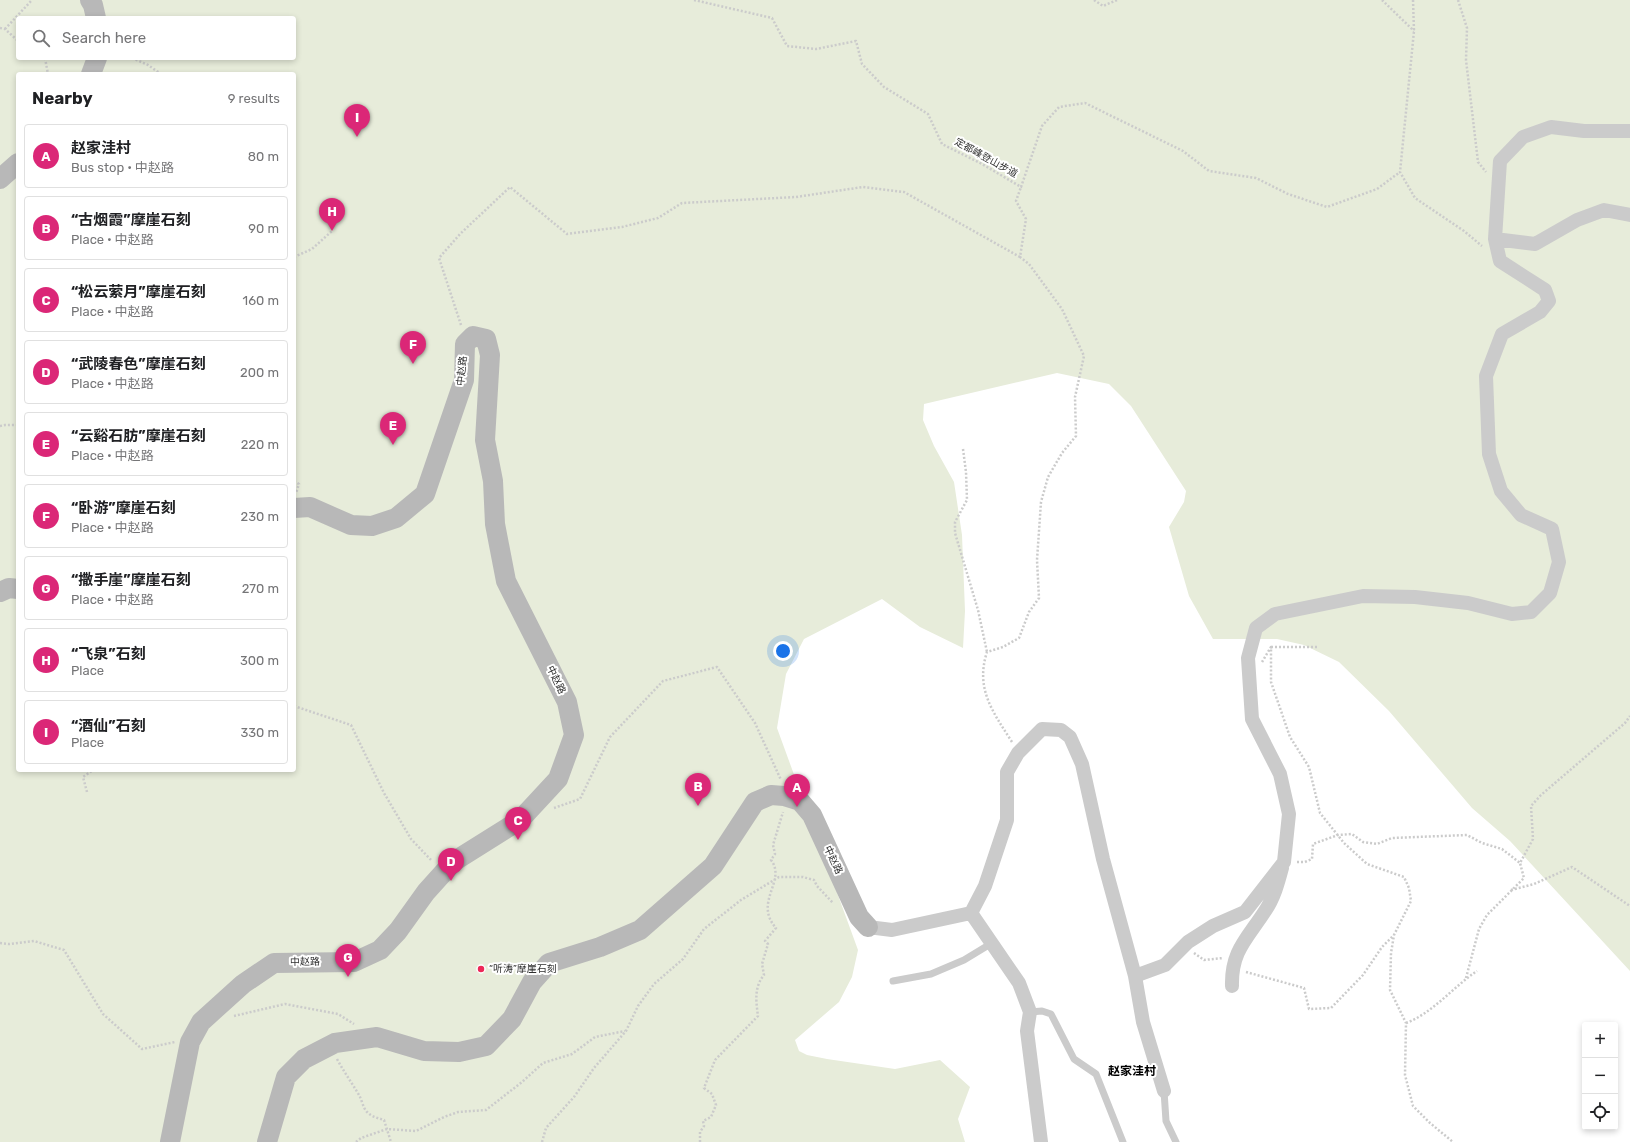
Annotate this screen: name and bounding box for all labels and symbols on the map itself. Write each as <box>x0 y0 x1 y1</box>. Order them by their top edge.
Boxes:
pin: I <box>344 104 370 137</box>
street label: 定都峰登山步道 <box>952 136 1020 180</box>
pin: H <box>319 198 345 231</box>
pin: F <box>400 331 426 364</box>
street label: 中赵路 <box>454 355 470 387</box>
pin: E <box>380 412 406 445</box>
your location <box>773 641 793 661</box>
street label: 中赵路 <box>544 664 568 696</box>
pin: B <box>685 773 711 806</box>
pin: A <box>784 774 810 807</box>
pin: C <box>505 807 531 840</box>
street label: 中赵路 <box>821 844 845 876</box>
pin: D <box>438 848 464 881</box>
pin: G <box>335 944 361 977</box>
street label: 中赵路 <box>290 956 320 968</box>
place label: “听涛”摩崖石刻 <box>489 963 557 975</box>
marker: “听涛”摩崖石刻 <box>476 964 486 974</box>
district label: 赵家洼村 <box>1108 1064 1156 1078</box>

